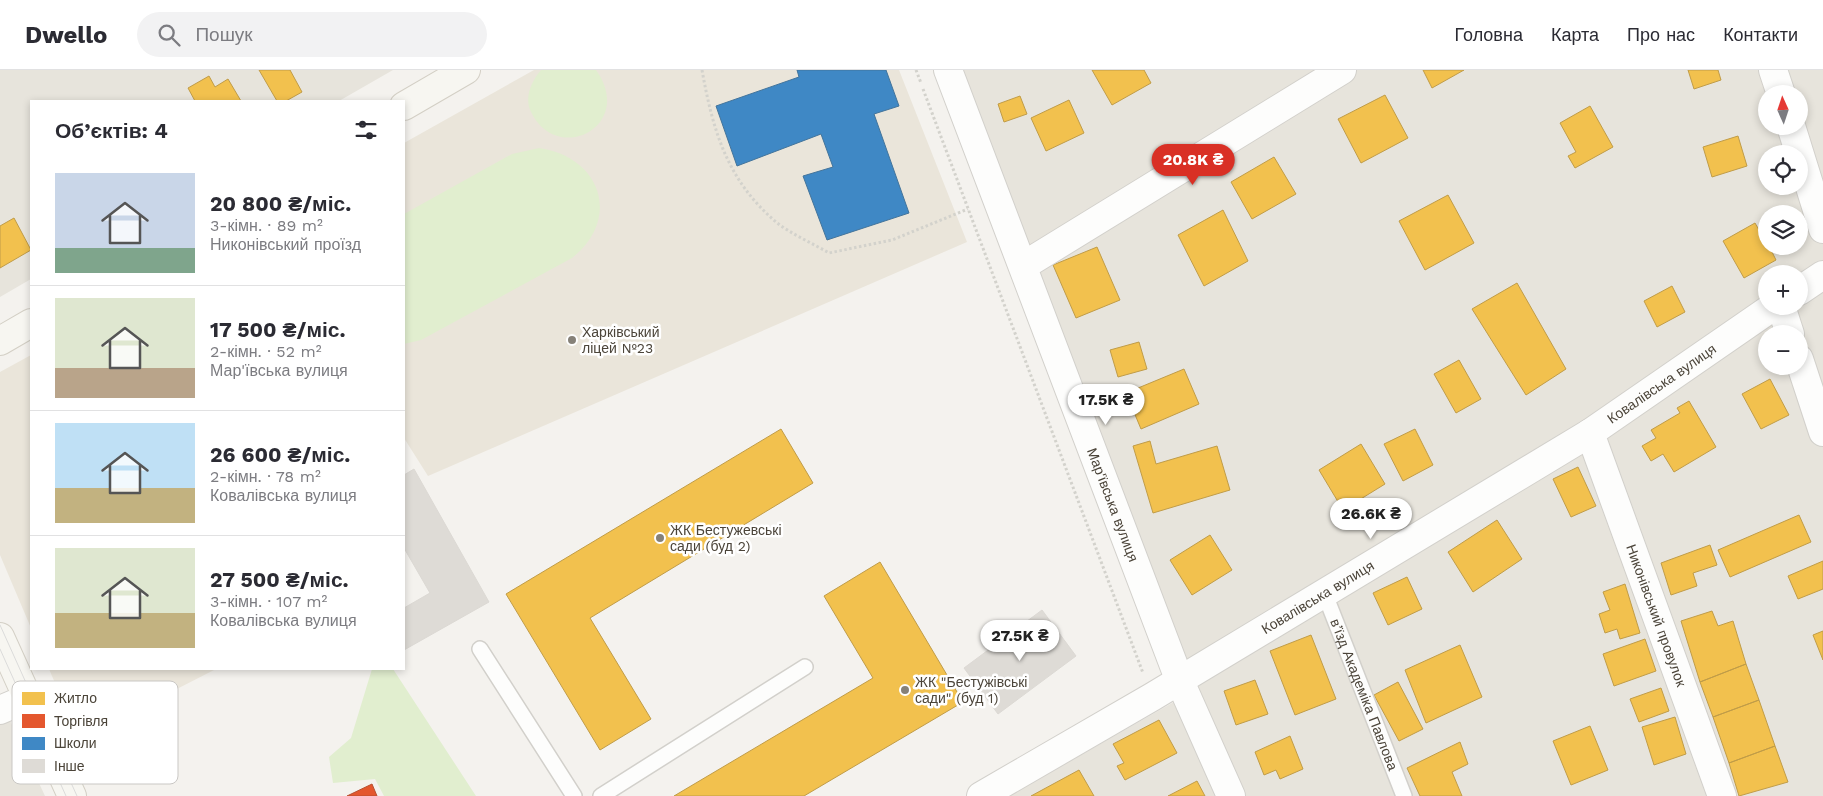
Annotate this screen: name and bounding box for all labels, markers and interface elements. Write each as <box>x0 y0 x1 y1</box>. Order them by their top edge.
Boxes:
search box <box>137 12 487 57</box>
text: Dwello <box>25 21 107 49</box>
icon: search <box>155 21 183 49</box>
text: Пошук <box>195 23 253 46</box>
text: Головна <box>1455 24 1523 45</box>
text: Карта <box>1551 24 1599 45</box>
text: Про нас <box>1627 24 1695 45</box>
text: Контакти <box>1723 24 1798 45</box>
north arrow <box>1758 85 1808 135</box>
map controls <box>1758 85 1808 375</box>
icon: filters <box>352 116 380 144</box>
text: Об’єктів: 4 <box>55 118 168 143</box>
pin: 20.8K ₴ <box>1147 144 1239 186</box>
button: locate <box>1758 145 1808 195</box>
text: 20.8K ₴ <box>1163 150 1223 169</box>
text: 20 800 ₴/міс. <box>210 191 351 216</box>
icon: home <box>95 193 155 253</box>
button: layers <box>1758 205 1808 255</box>
text: 3-кімн. · 89 m² <box>210 216 323 235</box>
text: Никонівський проїзд <box>210 235 361 254</box>
button: + <box>1758 265 1808 315</box>
text: 17 500 ₴/міс. <box>210 317 346 342</box>
icon: home <box>95 318 155 378</box>
place label: Харківський ліцей №23 <box>582 324 660 356</box>
button: − <box>1758 325 1808 375</box>
marker: Харківський ліцей №23 <box>566 334 578 346</box>
street label: Ковалівська вулиця <box>1604 341 1719 427</box>
text: 2-кімн. · 52 m² <box>210 342 322 361</box>
text: Мар'ївська вулиця <box>210 361 348 380</box>
pin: 17.5K ₴ <box>1060 384 1152 426</box>
text: 17.5K ₴ <box>1079 390 1133 409</box>
text: 26 600 ₴/міс. <box>210 442 350 467</box>
icon: home <box>95 443 155 503</box>
street label: Мар'ївська вулиця <box>1084 446 1142 564</box>
text: 2-кімн. · 78 m² <box>210 467 321 486</box>
text: Ковалівська вулиця <box>210 486 357 505</box>
pin: 26.6K ₴ <box>1325 498 1417 540</box>
text: 26.6K ₴ <box>1341 504 1401 523</box>
place label: ЖК Бестужевські сади (буд 2) <box>670 522 782 554</box>
marker: ЖК Бестужевські сади (буд 2) <box>654 532 666 544</box>
street label: Никонівський провулок <box>1623 542 1690 690</box>
street label: Ковалівська вулиця <box>1259 557 1377 637</box>
text: 27 500 ₴/міс. <box>210 567 349 592</box>
icon: home <box>95 568 155 628</box>
text: 3-кімн. · 107 m² <box>210 592 327 611</box>
text: Ковалівська вулиця <box>210 611 357 630</box>
street label: в’їзд Академіка Павлова <box>1327 616 1401 773</box>
pin: 27.5K ₴ <box>974 620 1066 662</box>
text: 27.5K ₴ <box>991 626 1049 645</box>
place label: ЖК "Бестужівські сади" (буд 1) <box>915 674 1027 706</box>
legend <box>12 681 178 784</box>
marker: ЖК "Бестужівські сади" (буд 1) <box>899 684 911 696</box>
text: Житло <box>54 690 97 706</box>
text: Торгівля <box>54 713 108 729</box>
text: Школи <box>54 735 97 751</box>
text: Інше <box>54 758 85 774</box>

